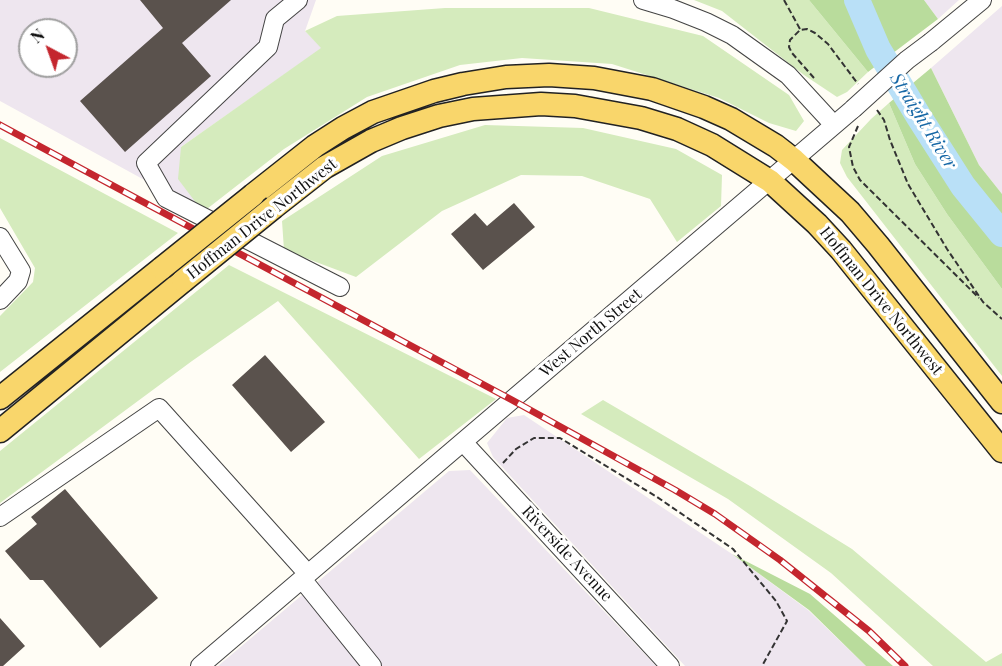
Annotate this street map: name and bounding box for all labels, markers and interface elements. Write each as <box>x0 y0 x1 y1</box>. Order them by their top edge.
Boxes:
north arrow <box>18 18 78 78</box>
text: N <box>26 24 48 47</box>
water label: Straight River <box>885 69 961 173</box>
street label: Hoffman Drive Northwest <box>183 155 341 283</box>
street label: Hoffman Drive Northwest <box>815 223 947 379</box>
street label: West North Street <box>536 285 646 381</box>
street label: Riverside Avenue <box>518 502 616 606</box>

